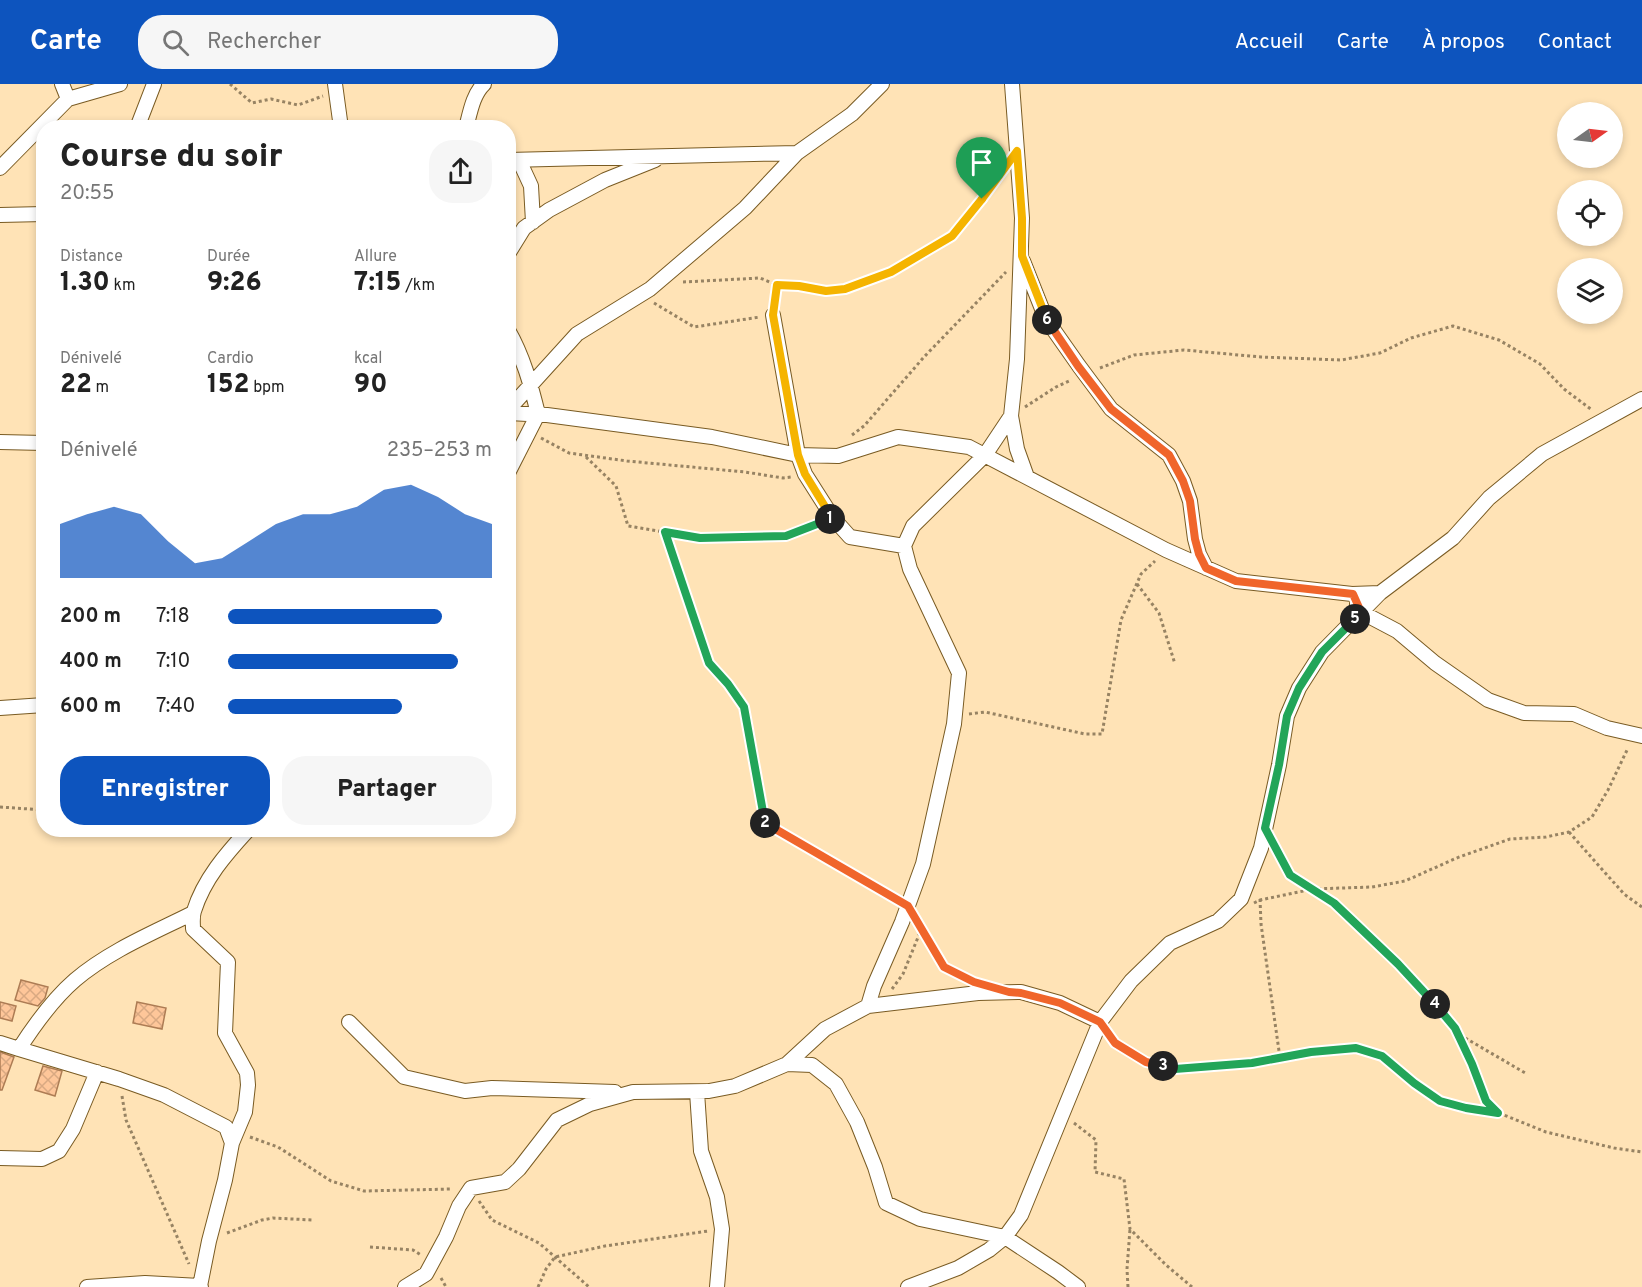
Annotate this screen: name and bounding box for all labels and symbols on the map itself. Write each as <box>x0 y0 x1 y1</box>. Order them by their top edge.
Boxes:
north arrow <box>1557 102 1623 168</box>
pin <box>956 137 1007 199</box>
pin: 6 <box>1032 305 1062 335</box>
pin: 1 <box>815 504 845 534</box>
pin: 5 <box>1340 604 1370 634</box>
pin: 2 <box>750 808 780 838</box>
pin: 4 <box>1420 989 1450 1019</box>
pin: 3 <box>1148 1051 1178 1081</box>

